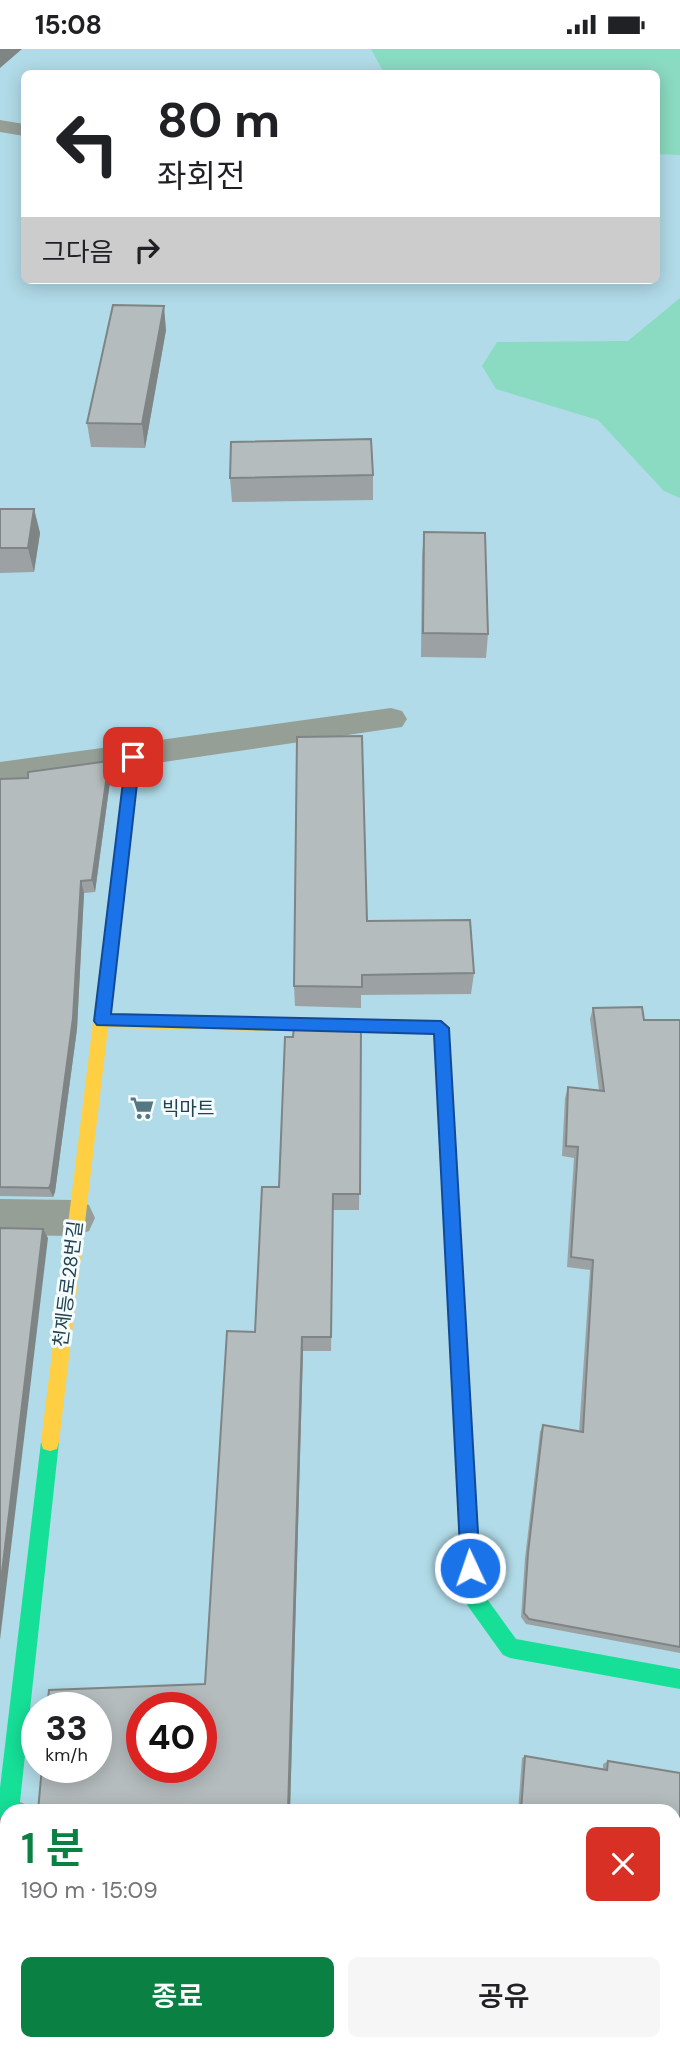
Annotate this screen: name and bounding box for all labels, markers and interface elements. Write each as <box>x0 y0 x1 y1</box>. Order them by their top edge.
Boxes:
text: 15:08 <box>35 8 102 42</box>
text: 80 m <box>157 88 280 152</box>
icon: left <box>42 98 133 189</box>
text: 좌회전 <box>157 155 245 197</box>
icon: right <box>128 231 166 269</box>
text: 그다음 <box>42 235 114 269</box>
pin <box>103 727 163 787</box>
icon: arrive <box>114 738 152 776</box>
supermarket icon: 빅마트 <box>128 1094 156 1122</box>
place label: 빅마트 <box>162 1096 214 1121</box>
street label: 천제등로28번길 <box>48 1219 88 1349</box>
position arrow <box>433 1531 507 1605</box>
speed limit sign: 40 <box>126 1692 217 1783</box>
text: 33 <box>45 1705 88 1751</box>
text: km/h <box>45 1743 88 1767</box>
text: 1 분 <box>21 1821 85 1876</box>
button: close <box>586 1827 660 1901</box>
text: 190 m · 15:09 <box>21 1875 158 1905</box>
button: 종료 <box>21 1957 334 2037</box>
button: 공유 <box>348 1957 660 2037</box>

